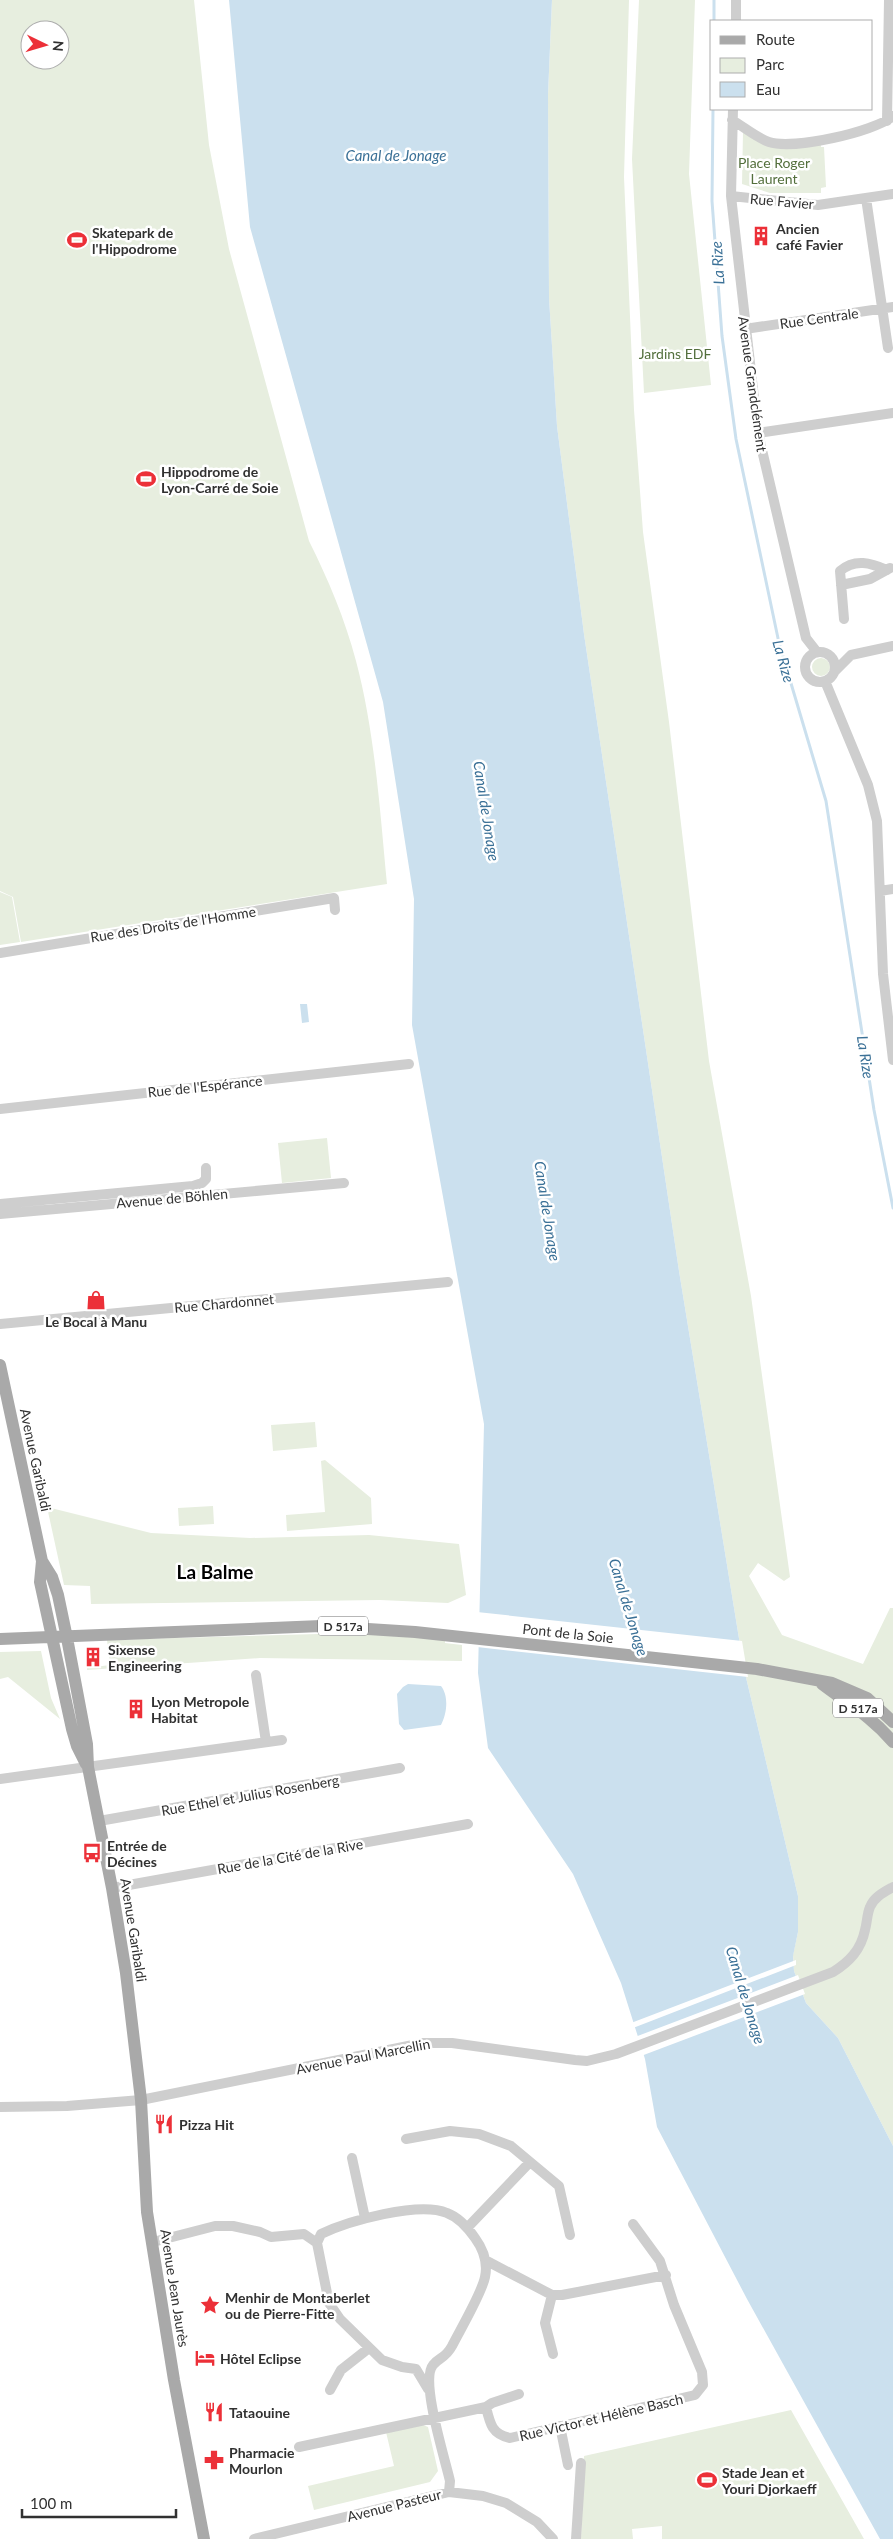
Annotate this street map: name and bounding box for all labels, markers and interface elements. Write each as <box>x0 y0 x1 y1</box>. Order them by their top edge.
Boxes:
north arrow <box>20 20 70 70</box>
legend <box>710 20 873 110</box>
text: Route <box>756 30 795 48</box>
text: N <box>50 40 67 52</box>
text: Parc <box>756 55 785 73</box>
text: Eau <box>756 80 780 98</box>
water label: Canal de Jonage <box>345 146 447 164</box>
park label: Place Roger Laurent <box>738 154 810 187</box>
street label: Rue Favier <box>749 190 815 212</box>
place label: Ancien café Favier <box>775 220 844 253</box>
place label: Skatepark de l'Hippodrome <box>92 224 177 257</box>
building icon: Ancien café Favier <box>750 225 772 247</box>
sports icon: Skatepark de l'Hippodrome <box>66 229 88 251</box>
water label: La Rize <box>707 241 727 285</box>
street label: Rue Centrale <box>779 304 859 332</box>
street label: Avenue Grandclément <box>735 315 771 453</box>
park label: Jardins EDF <box>639 345 711 362</box>
place label: Hippodrome de Lyon-Carré de Soie <box>161 463 279 496</box>
sports icon: Hippodrome de Lyon-Carré de Soie <box>135 468 157 490</box>
water label: La Rize <box>769 638 799 684</box>
water label: Canal de Jonage <box>470 760 504 862</box>
street label: Rue des Droits de l'Homme <box>89 903 257 945</box>
water label: La Rize <box>854 1034 878 1080</box>
street label: Rue de l'Espérance <box>147 1072 263 1100</box>
water label: Canal de Jonage <box>531 1160 565 1262</box>
street label: Avenue de Böhlen <box>115 1185 229 1211</box>
shop icon: Le Bocal à Manu <box>85 1289 107 1311</box>
street label: Rue Chardonnet <box>173 1290 275 1316</box>
place label: Le Bocal à Manu <box>45 1313 147 1330</box>
street label: Avenue Garibaldi <box>17 1407 55 1513</box>
water label: Canal de Jonage <box>606 1556 652 1658</box>
district label: La Balme <box>177 1560 253 1583</box>
road number: D 517a <box>318 1616 368 1635</box>
street label: Pont de la Soie <box>522 1620 614 1646</box>
place label: Sixense Engineering <box>108 1641 182 1674</box>
building icon: Sixense Engineering <box>82 1646 104 1668</box>
place label: Lyon Metropole Habitat <box>151 1693 250 1726</box>
building icon: Lyon Metropole Habitat <box>125 1698 147 1720</box>
road number: D 517a <box>833 1699 883 1718</box>
street label: Rue Ethel et Julius Rosenberg <box>160 1771 340 1819</box>
street label: Rue de la Cité de la Rive <box>216 1835 364 1877</box>
place label: Entrée de Décines <box>107 1837 167 1870</box>
bus stop icon: Entrée de Décines <box>81 1842 103 1864</box>
street label: Avenue Garibaldi <box>117 1877 151 1983</box>
water label: Canal de Jonage <box>723 1944 769 2046</box>
street label: Avenue Paul Marcellin <box>295 2035 431 2077</box>
restaurant icon: Pizza Hit <box>153 2113 175 2135</box>
place label: Pizza Hit <box>179 2116 235 2133</box>
street label: Avenue Jean Jaurès <box>157 2228 193 2348</box>
place label: Menhir de Montaberlet ou de Pierre-Fitte <box>225 2289 371 2322</box>
place icon: Menhir de Montaberlet ou de Pierre-Fitte <box>199 2294 221 2316</box>
hotel icon: Hôtel Eclipse <box>194 2347 216 2369</box>
place label: Hôtel Eclipse <box>220 2350 302 2367</box>
street label: Rue Victor et Hélène Basch <box>518 2390 684 2444</box>
restaurant icon: Tataouine <box>203 2401 225 2423</box>
place label: Tataouine <box>229 2404 291 2421</box>
place label: Pharmacie Mourlon <box>229 2444 295 2477</box>
pharmacy icon: Pharmacie Mourlon <box>203 2449 225 2471</box>
place label: Stade Jean et Youri Djorkaeff <box>721 2464 817 2497</box>
sports icon: Stade Jean et Youri Djorkaeff <box>696 2469 718 2491</box>
street label: Avenue Pasteur <box>345 2485 443 2525</box>
scale bar <box>22 2486 176 2518</box>
text: 100 m <box>30 2494 72 2512</box>

